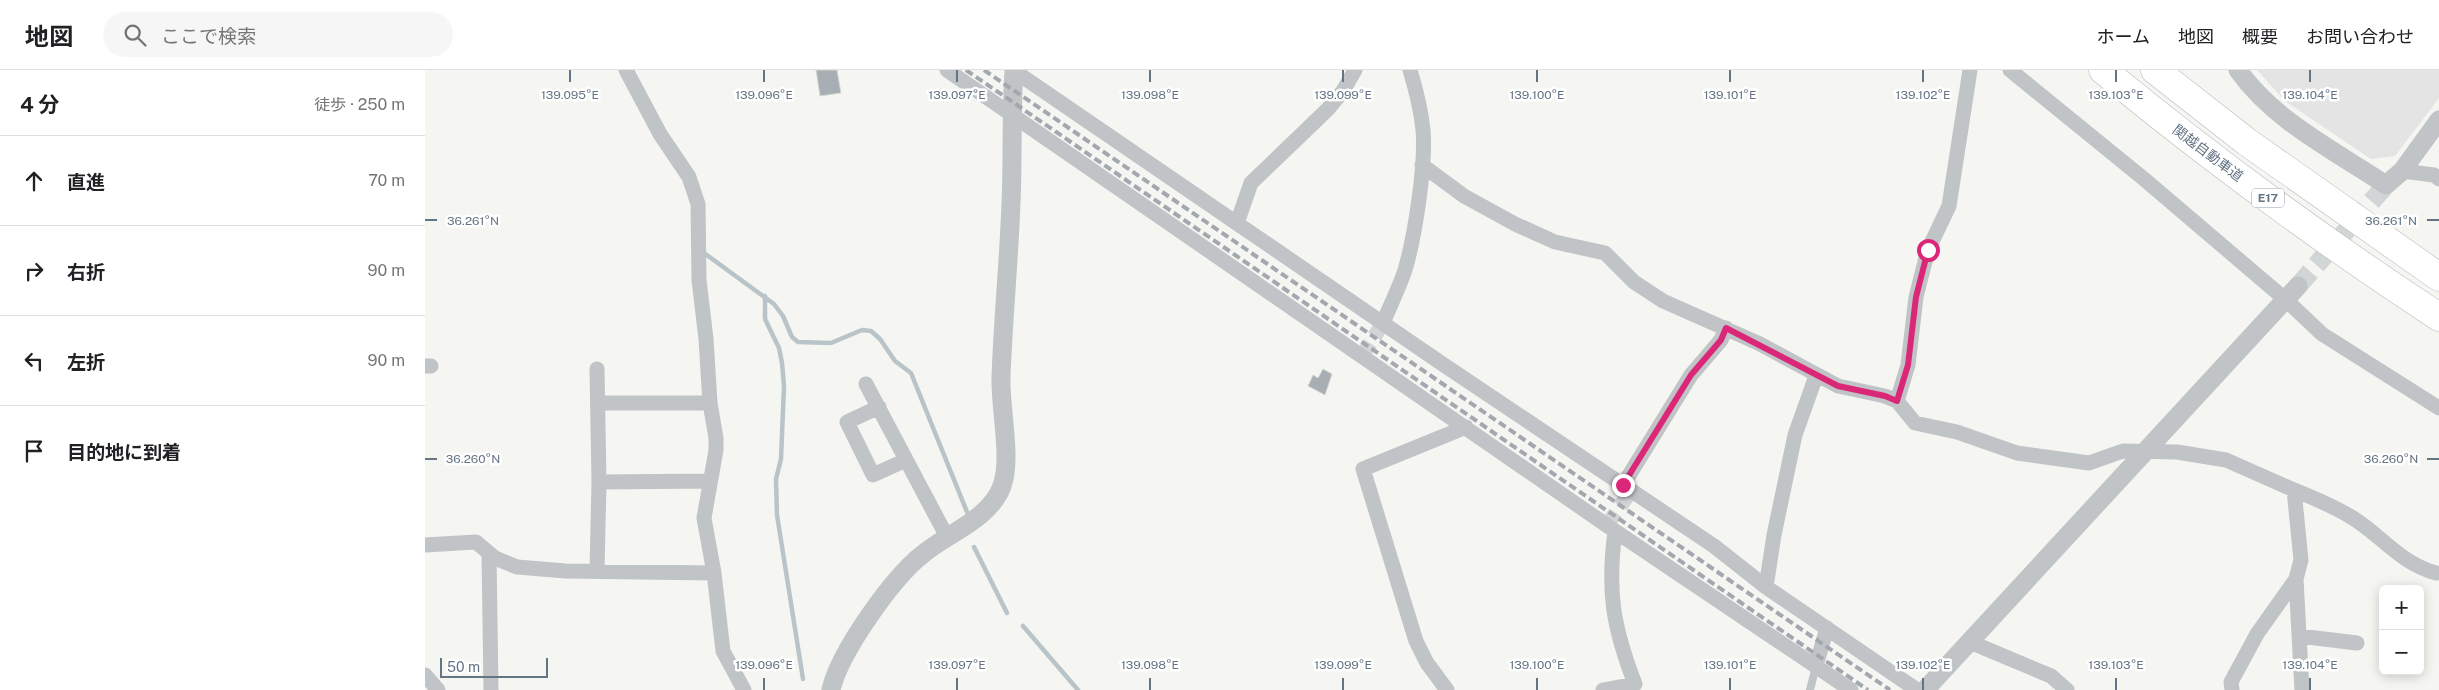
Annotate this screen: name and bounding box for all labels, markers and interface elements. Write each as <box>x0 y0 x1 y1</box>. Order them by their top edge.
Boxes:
search box <box>103 12 453 57</box>
icon: search <box>121 21 149 49</box>
text: 地図 <box>25 22 73 50</box>
text: ここで検索 <box>161 25 256 47</box>
text: ホーム <box>2097 26 2150 47</box>
text: 地図 <box>2178 26 2214 47</box>
text: 概要 <box>2242 26 2278 47</box>
text: お問い合わせ <box>2306 26 2414 47</box>
text: 139.095°E <box>541 88 599 102</box>
text: 139.096°E <box>735 88 793 102</box>
text: 139.097°E <box>928 88 986 102</box>
text: 139.098°E <box>1121 88 1179 102</box>
text: 139.099°E <box>1314 88 1372 102</box>
text: 139.100°E <box>1509 88 1565 102</box>
text: 139.101°E <box>1704 88 1756 102</box>
text: 139.102°E <box>1896 88 1950 102</box>
text: 139.103°E <box>2088 88 2144 102</box>
text: 139.104°E <box>2282 88 2338 102</box>
text: 4 分 <box>20 92 60 117</box>
text: 徒歩 · 250 m <box>314 95 405 114</box>
street label: 関越自動車道 <box>2170 121 2246 185</box>
icon: ahead <box>20 167 48 195</box>
text: 直進 <box>67 171 105 193</box>
text: 70 m <box>368 171 405 190</box>
road number: E17 <box>2252 189 2284 208</box>
text: 36.261°N <box>447 214 499 228</box>
text: 36.261°N <box>2365 214 2417 228</box>
route start <box>1917 239 1940 262</box>
icon: right <box>20 257 48 285</box>
text: 右折 <box>67 261 105 283</box>
text: 90 m <box>368 261 405 280</box>
icon: left <box>20 347 48 375</box>
text: 左折 <box>67 351 105 373</box>
text: 90 m <box>368 351 405 370</box>
icon: arrive <box>20 437 48 465</box>
text: 目的地に到着 <box>67 441 181 463</box>
text: 36.260°N <box>446 452 500 466</box>
text: 36.260°N <box>2364 452 2418 466</box>
route end <box>1612 474 1635 497</box>
map controls <box>2379 585 2424 675</box>
button: + <box>2379 585 2424 630</box>
button: − <box>2379 630 2424 675</box>
scale bar <box>440 655 547 678</box>
text: 139.096°E <box>735 658 793 672</box>
text: 139.097°E <box>928 658 986 672</box>
text: 139.098°E <box>1121 658 1179 672</box>
text: 139.099°E <box>1314 658 1372 672</box>
text: 139.100°E <box>1509 658 1565 672</box>
text: 139.101°E <box>1704 658 1756 672</box>
text: 139.102°E <box>1896 658 1950 672</box>
text: 139.103°E <box>2088 658 2144 672</box>
text: 139.104°E <box>2282 658 2338 672</box>
text: 50 m <box>447 659 480 675</box>

